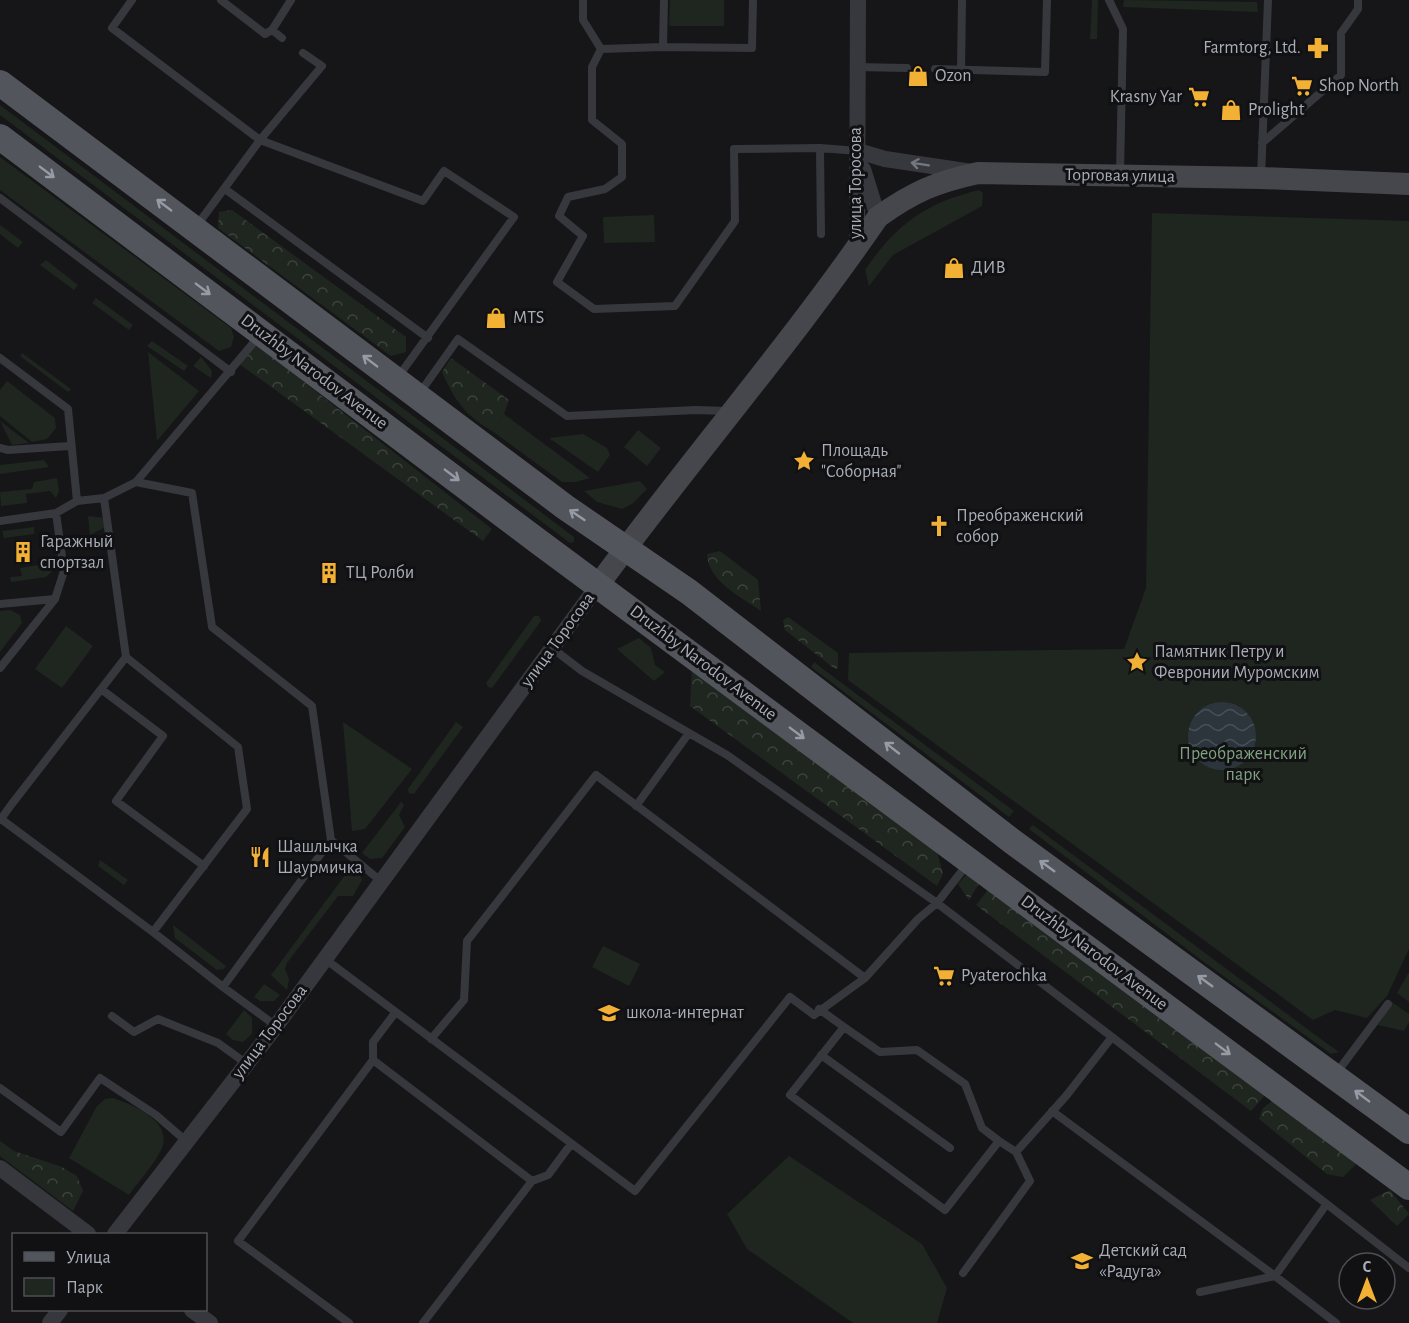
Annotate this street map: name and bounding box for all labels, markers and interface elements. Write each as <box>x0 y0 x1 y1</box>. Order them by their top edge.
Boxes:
pharmacy icon: Farmtorg, Ltd. <box>1306 36 1330 60</box>
place label: Farmtorg, Ltd. <box>1203 39 1301 57</box>
shop icon: Ozon <box>906 64 930 88</box>
place label: Ozon <box>935 67 972 85</box>
supermarket icon: Shop North <box>1290 74 1314 98</box>
place label: Shop North <box>1319 77 1399 95</box>
supermarket icon: Krasny Yar <box>1187 85 1211 109</box>
place label: Krasny Yar <box>1110 88 1182 106</box>
shop icon: Prolight <box>1219 98 1243 122</box>
place label: Prolight <box>1248 101 1305 119</box>
street label: улица Торосова <box>847 127 865 240</box>
one-way arrow <box>911 159 931 170</box>
one-way arrow <box>38 165 54 178</box>
street label: Торговая улица <box>1065 166 1175 186</box>
one-way arrow <box>156 199 172 212</box>
shop icon: ДИВ <box>942 256 966 280</box>
place label: ДИВ <box>971 259 1006 277</box>
one-way arrow <box>194 282 210 295</box>
shop icon: MTS <box>484 306 508 330</box>
place label: MTS <box>513 309 544 327</box>
street label: Druzhby Narodov Avenue <box>237 311 391 433</box>
one-way arrow <box>362 354 378 367</box>
place label: Площадь "Соборная" <box>821 442 902 481</box>
place icon: Площадь "Соборная" <box>792 449 816 473</box>
one-way arrow <box>443 469 459 482</box>
place label: Преображенский собор <box>956 506 1084 546</box>
one-way arrow <box>569 509 585 521</box>
church icon: Преображенский собор <box>927 514 951 538</box>
place label: Гаражный спортзал <box>40 533 113 572</box>
building icon: Гаражный спортзал <box>11 540 35 564</box>
building icon: ТЦ Ролби <box>317 561 341 585</box>
place label: ТЦ Ролби <box>346 563 414 582</box>
street label: улица Торосова <box>517 589 598 691</box>
street label: Druzhby Narodov Avenue <box>626 602 780 724</box>
place label: Памятник Петру и Февронии Муромским <box>1154 643 1320 682</box>
place icon: Памятник Петру и Февронии Муромским <box>1125 650 1149 674</box>
one-way arrow <box>789 726 805 739</box>
one-way arrow <box>884 742 900 755</box>
park label: Преображенский парк <box>1179 744 1307 784</box>
place label: Шашлычка Шаурмичка <box>277 838 363 877</box>
restaurant icon: Шашлычка Шаурмичка <box>248 845 272 869</box>
one-way arrow <box>1039 860 1055 873</box>
street label: Druzhby Narodov Avenue <box>1017 892 1171 1014</box>
supermarket icon: Pyaterochka <box>932 964 956 988</box>
place label: Pyaterochka <box>961 967 1047 985</box>
one-way arrow <box>1197 975 1213 987</box>
street label: улица Торосова <box>228 982 311 1083</box>
school or university icon: школа-интернат <box>597 1001 621 1025</box>
place label: школа-интернат <box>626 1004 744 1022</box>
one-way arrow <box>1215 1043 1231 1055</box>
one-way arrow <box>1354 1090 1370 1103</box>
legend <box>12 1233 207 1311</box>
place label: Детский сад «Радуга» <box>1099 1242 1187 1281</box>
text: Улица <box>66 1249 111 1267</box>
school or university icon: Детский сад «Радуга» <box>1070 1249 1094 1273</box>
north arrow <box>1337 1251 1397 1311</box>
text: С <box>1363 1259 1372 1275</box>
text: Парк <box>66 1279 104 1297</box>

